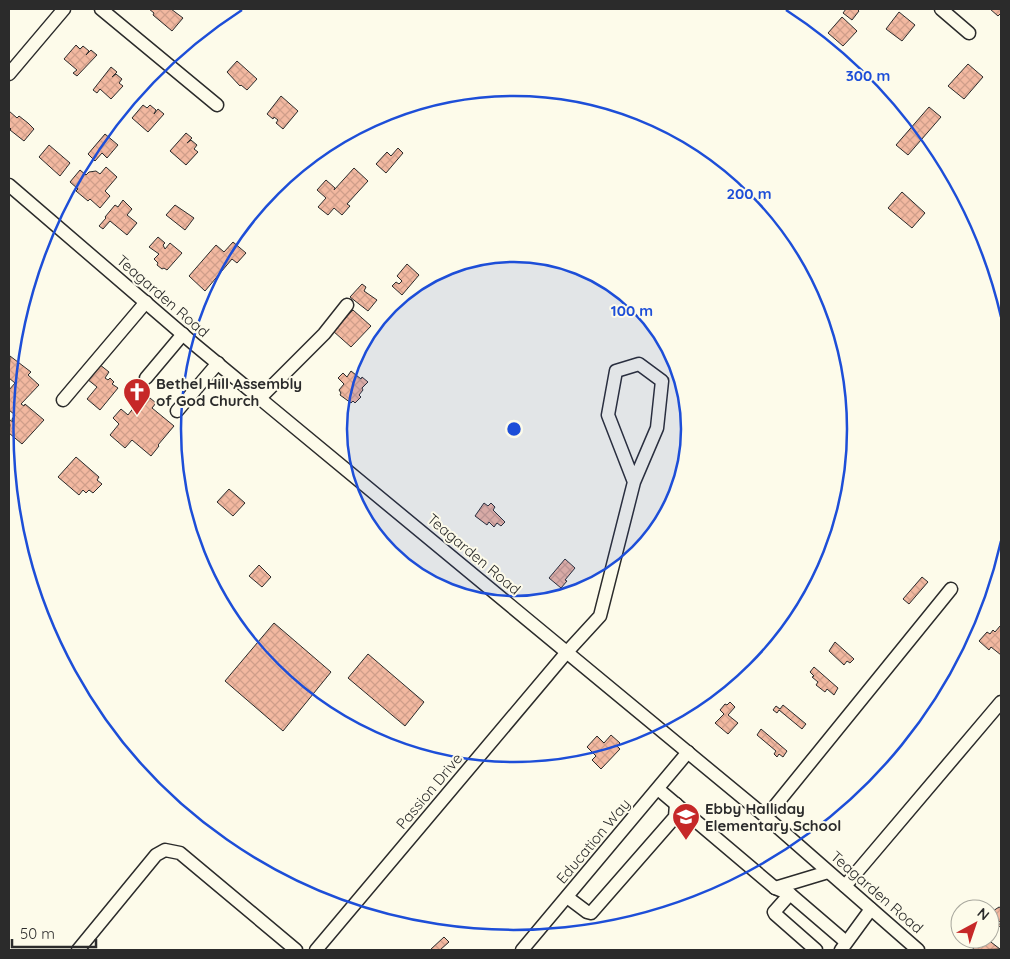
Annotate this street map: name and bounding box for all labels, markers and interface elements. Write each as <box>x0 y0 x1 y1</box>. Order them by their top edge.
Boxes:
text: 300 m <box>846 66 890 85</box>
text: 200 m <box>727 184 772 203</box>
street label: Teagarden Road <box>113 251 213 341</box>
text: 100 m <box>611 301 653 320</box>
place label: Bethel Hill Assembly of God Church <box>156 374 302 410</box>
church icon: Bethel Hill Assembly of God Church <box>122 377 152 416</box>
centre of rings <box>505 420 523 438</box>
street label: Teagarden Road <box>423 509 525 599</box>
street label: Passion Drive <box>392 749 466 833</box>
street label: Education Way <box>552 795 634 887</box>
place label: Ebby Halliday Elementary School <box>705 799 841 835</box>
school or university icon: Ebby Halliday Elementary School <box>671 802 701 841</box>
street label: Teagarden Road <box>827 847 927 937</box>
north arrow <box>950 899 1000 949</box>
text: N <box>974 904 993 924</box>
scale bar <box>12 916 96 948</box>
text: 50 m <box>20 924 55 943</box>

